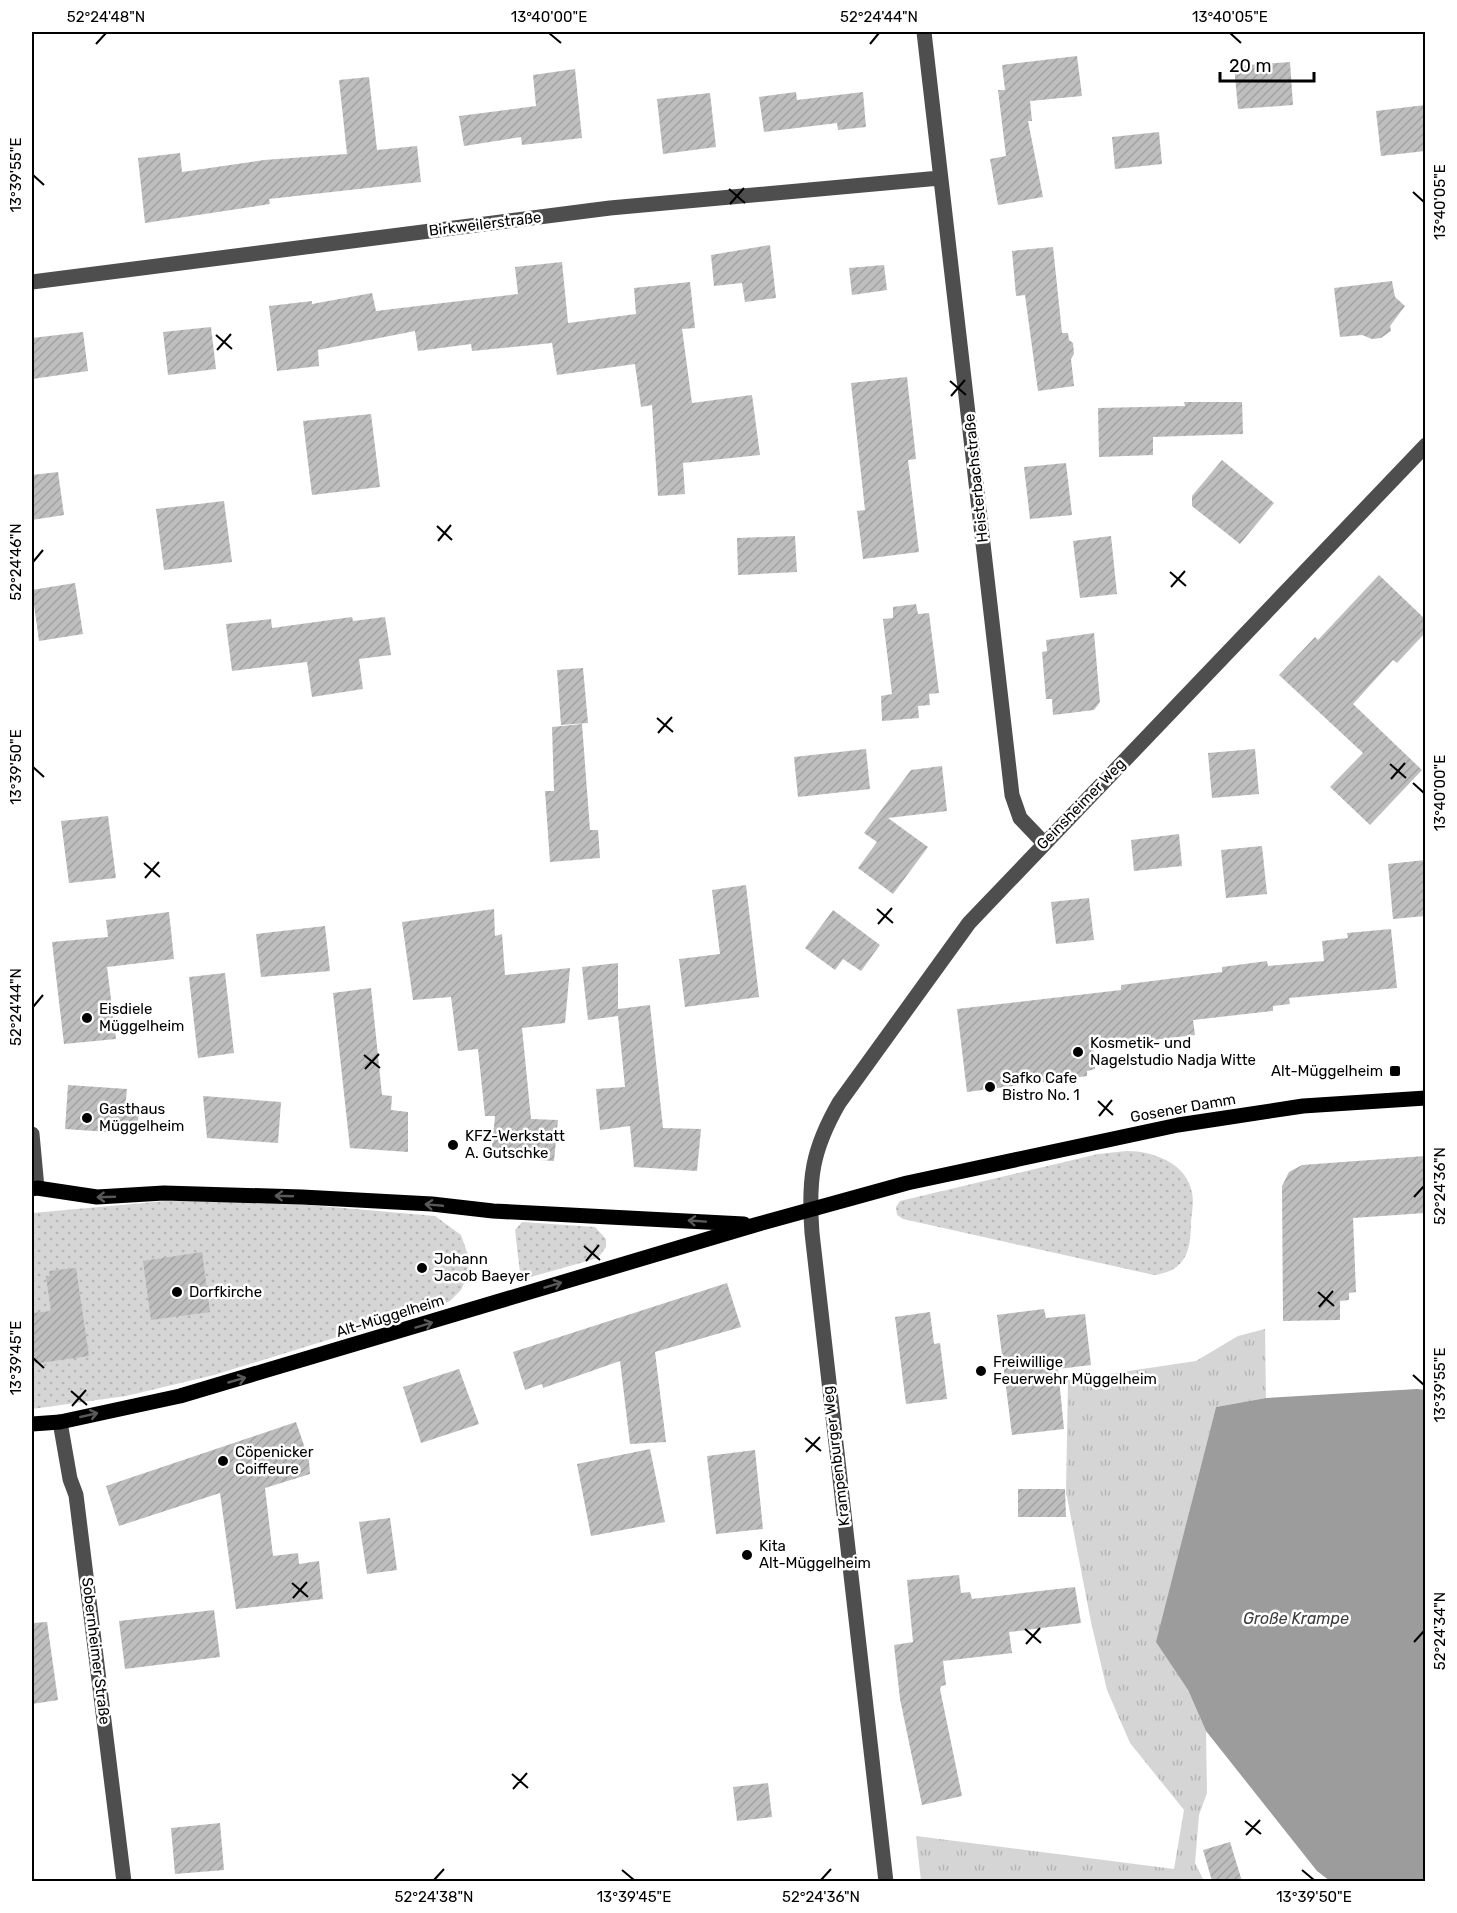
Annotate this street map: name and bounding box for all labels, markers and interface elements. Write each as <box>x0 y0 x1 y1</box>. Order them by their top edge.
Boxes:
text: 52°24'48"N <box>67 8 145 26</box>
text: 13°40'00"E <box>511 8 587 26</box>
text: 52°24'44"N <box>840 8 918 26</box>
text: 13°40'05"E <box>1192 8 1268 26</box>
scale bar <box>1220 45 1314 83</box>
text: 20 m <box>1229 55 1271 77</box>
text: 13°39'55"E <box>7 138 25 212</box>
text: 13°40'05"E <box>1431 164 1449 240</box>
street label: Birkweilerstraße <box>428 208 542 240</box>
street label: Heisterbachstraße <box>960 413 992 543</box>
text: 52°24'46"N <box>7 523 25 601</box>
text: 13°39'50"E <box>7 729 25 805</box>
street label: Geinsheimer Weg <box>1033 755 1129 853</box>
text: 13°40'00"E <box>1431 755 1449 831</box>
text: 52°24'44"N <box>7 968 25 1046</box>
place label: Eisdiele Müggelheim <box>99 1000 184 1035</box>
marker: Eisdiele Müggelheim <box>80 1011 94 1025</box>
place label: Kosmetik- und Nagelstudio Nadja Witte <box>1090 1034 1256 1069</box>
marker: Kosmetik- und Nagelstudio Nadja Witte <box>1071 1045 1085 1059</box>
place label: Alt-Müggelheim <box>1271 1062 1383 1080</box>
marker: Alt-Müggelheim <box>1388 1064 1402 1078</box>
place label: Safko Cafe Bistro No. 1 <box>1002 1069 1080 1104</box>
marker: Safko Cafe Bistro No. 1 <box>983 1080 997 1094</box>
street label: Gosener Damm <box>1129 1090 1237 1126</box>
place label: Gasthaus Müggelheim <box>99 1100 184 1135</box>
marker: Gasthaus Müggelheim <box>80 1111 94 1125</box>
place label: KFZ-Werkstatt A. Gutschke <box>465 1127 565 1162</box>
marker: KFZ-Werkstatt A. Gutschke <box>446 1138 460 1152</box>
text: 52°24'36"N <box>1431 1147 1449 1225</box>
one-way arrow <box>96 1191 116 1202</box>
one-way arrow <box>275 1191 295 1202</box>
one-way arrow <box>425 1199 445 1210</box>
one-way arrow <box>688 1215 708 1226</box>
place label: Johann Jacob Baeyer <box>434 1250 530 1285</box>
marker: Johann Jacob Baeyer <box>415 1261 429 1275</box>
one-way arrow <box>543 1279 562 1290</box>
place label: Dorfkirche <box>189 1283 262 1301</box>
marker: Dorfkirche <box>170 1285 184 1299</box>
street label: Alt-Müggelheim <box>334 1291 446 1341</box>
one-way arrow <box>414 1318 433 1329</box>
text: 13°39'45"E <box>7 1321 25 1395</box>
text: 13°39'55"E <box>1431 1348 1449 1422</box>
place label: Freiwillige Feuerwehr Müggelheim <box>993 1353 1157 1388</box>
marker: Freiwillige Feuerwehr Müggelheim <box>974 1364 988 1378</box>
one-way arrow <box>227 1374 246 1386</box>
street label: Krampenburger Weg <box>818 1385 854 1527</box>
one-way arrow <box>79 1409 98 1421</box>
place label: Cöpenicker Coiffeure <box>235 1443 314 1478</box>
marker: Cöpenicker Coiffeure <box>216 1454 230 1468</box>
place label: Kita Alt-Müggelheim <box>759 1537 871 1572</box>
marker: Kita Alt-Müggelheim <box>740 1548 754 1562</box>
street label: Sobernheimer Straße <box>78 1576 114 1726</box>
text: 52°24'34"N <box>1431 1592 1449 1670</box>
water label: Große Krampe <box>1243 1609 1349 1628</box>
text: 52°24'38"N <box>394 1888 474 1906</box>
text: 13°39'45"E <box>597 1888 671 1906</box>
text: 52°24'36"N <box>782 1888 860 1906</box>
text: 13°39'50"E <box>1276 1888 1352 1906</box>

